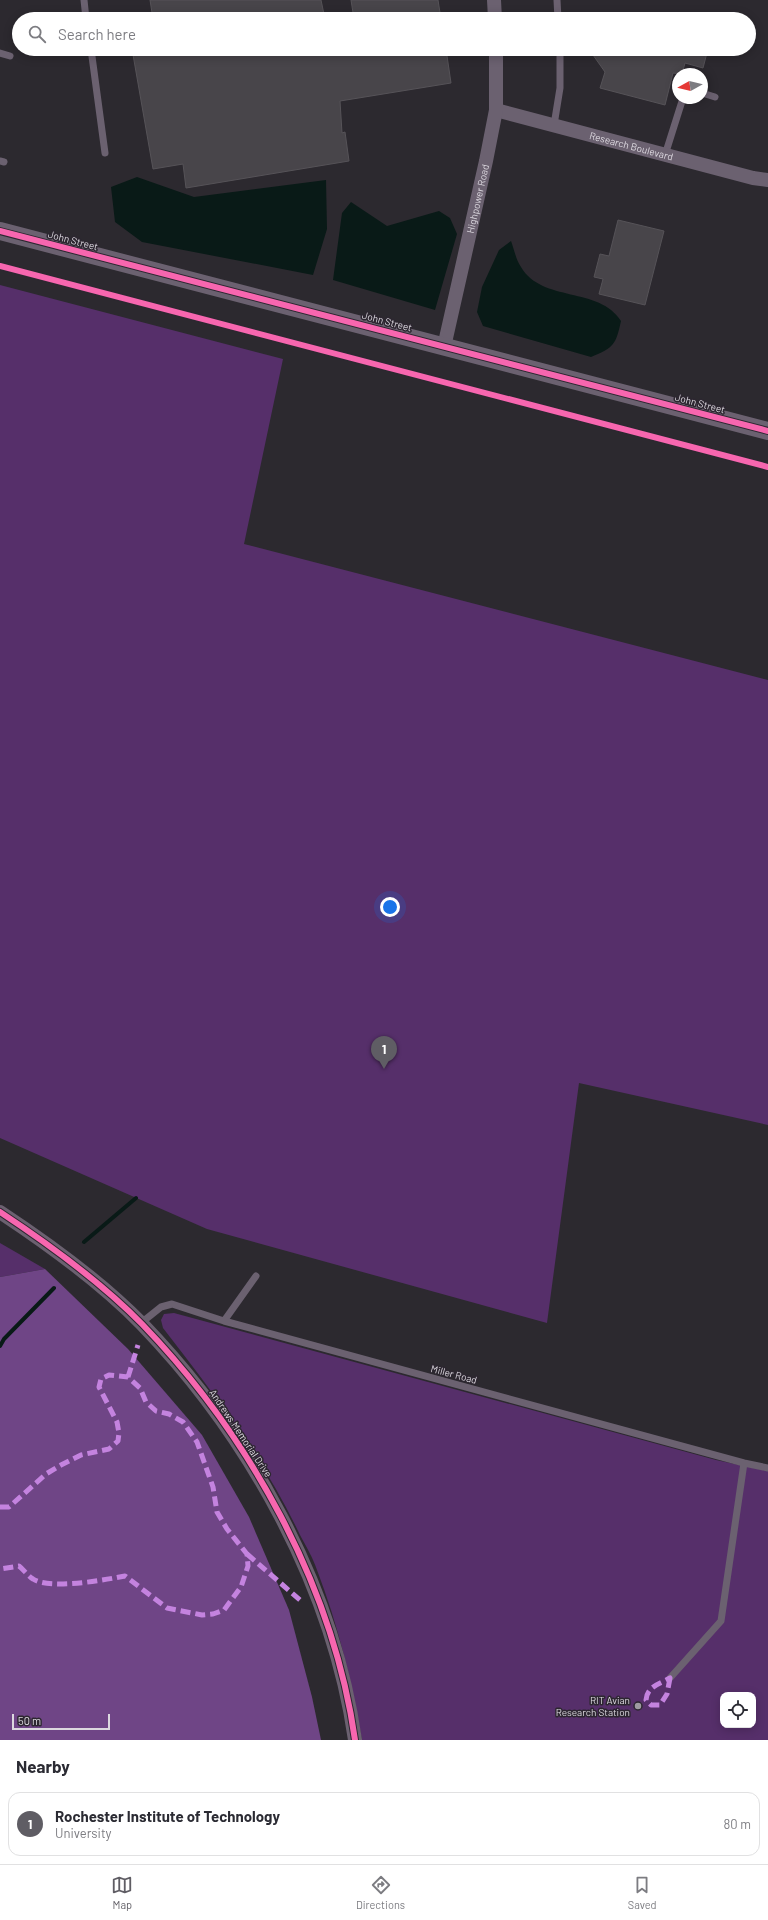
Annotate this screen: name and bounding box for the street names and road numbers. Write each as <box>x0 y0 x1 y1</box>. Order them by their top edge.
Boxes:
street label: Research Boulevard <box>588 129 675 163</box>
street label: Highpower Road <box>464 163 491 235</box>
street label: John Street <box>47 228 100 253</box>
street label: John Street <box>361 309 414 334</box>
street label: John Street <box>674 391 727 416</box>
street label: Miller Road <box>430 1362 478 1386</box>
street label: Andrews Memorial Drive <box>207 1387 275 1479</box>

